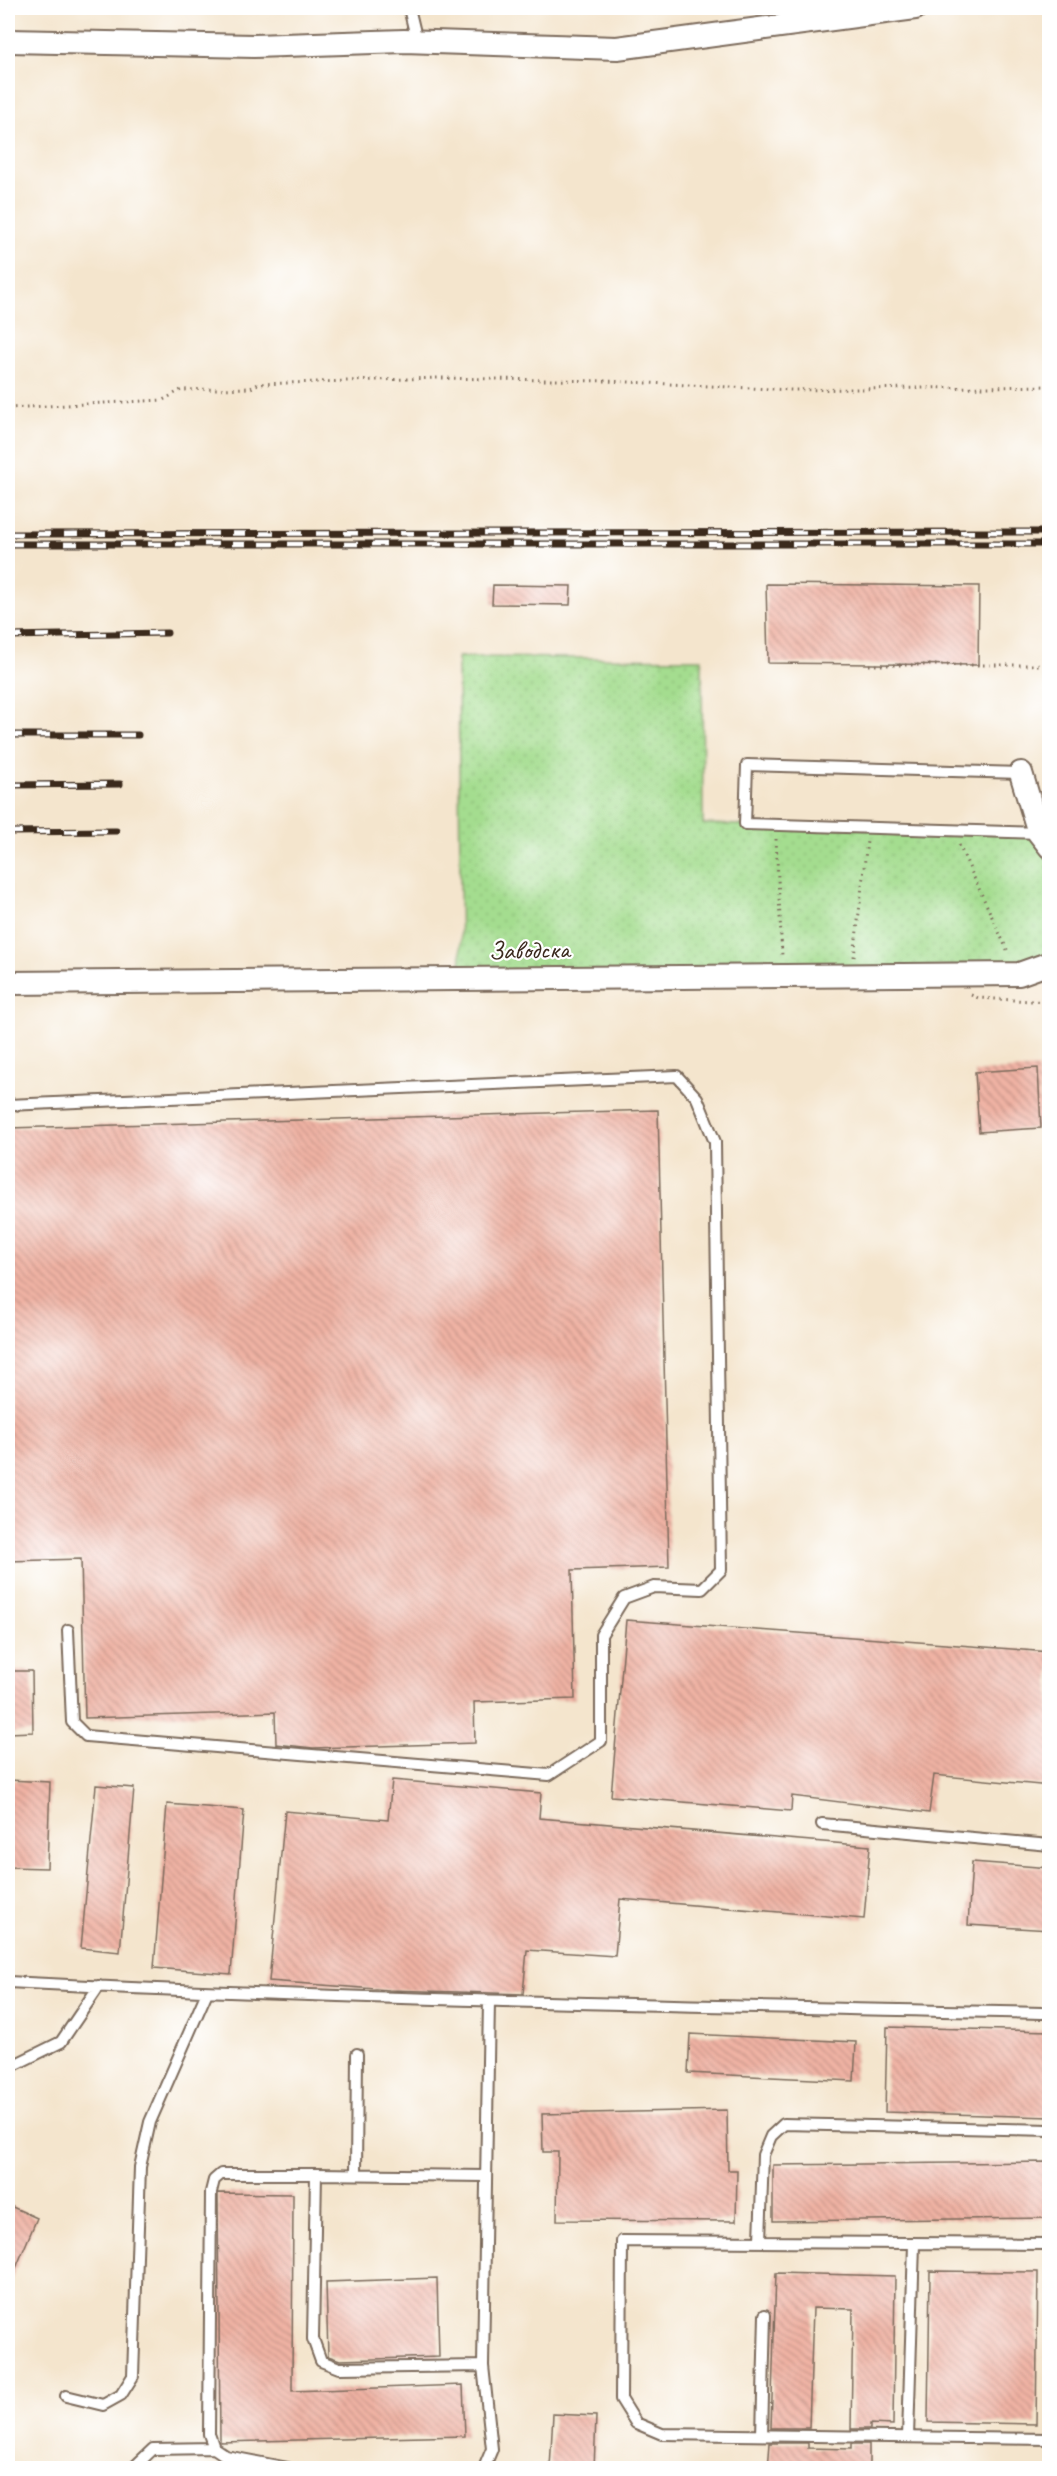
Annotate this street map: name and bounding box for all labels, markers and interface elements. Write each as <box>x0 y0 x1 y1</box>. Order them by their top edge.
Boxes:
street label: Заводска <box>488 933 572 967</box>

